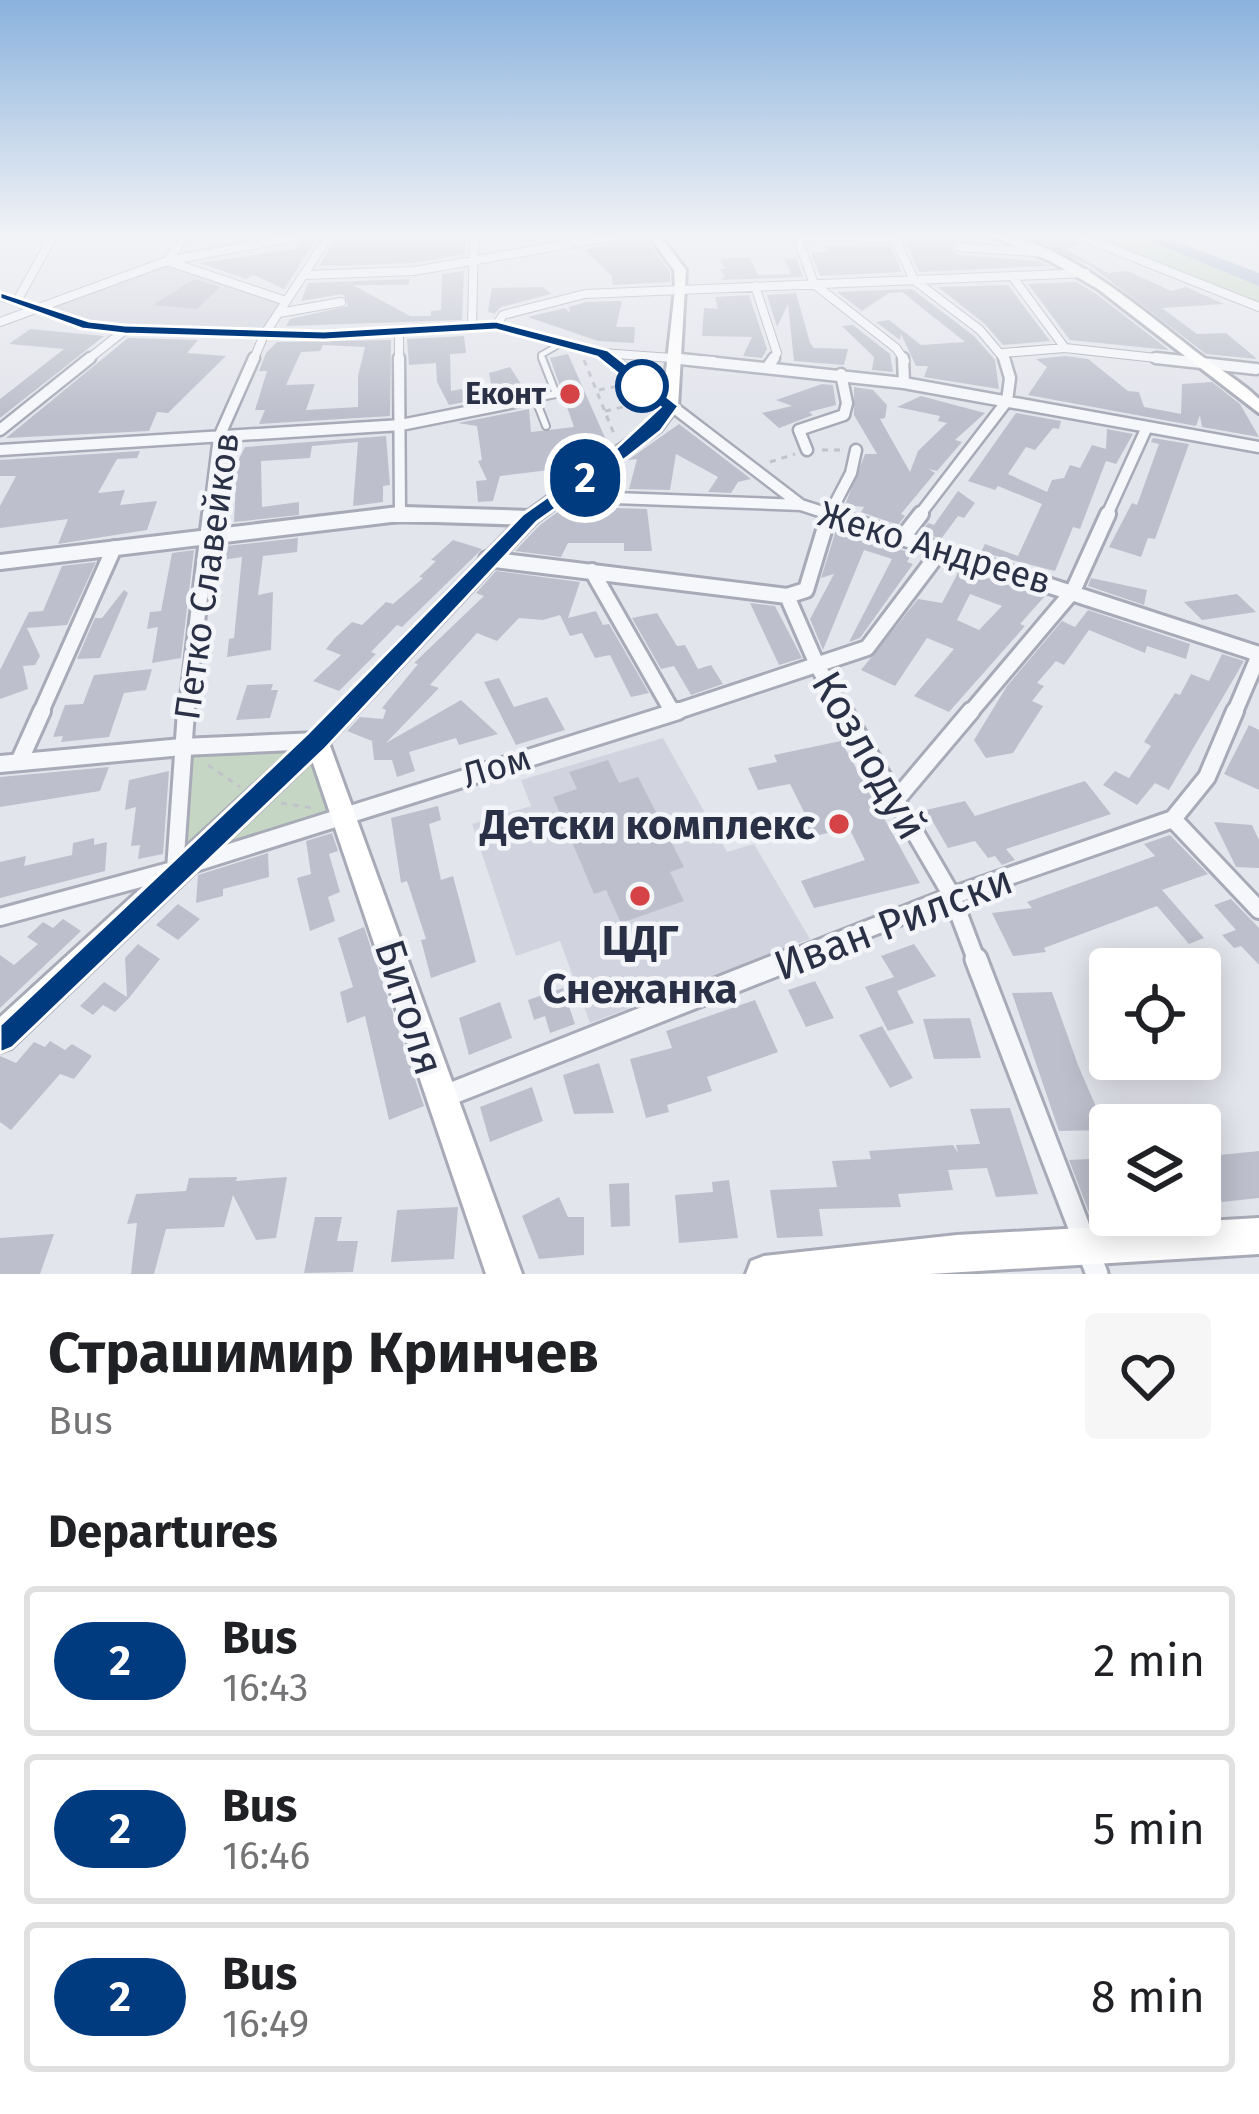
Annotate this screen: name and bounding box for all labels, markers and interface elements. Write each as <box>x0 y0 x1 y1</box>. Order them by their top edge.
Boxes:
unlabelled marker <box>617 361 667 411</box>
place label: Еконт <box>465 376 547 412</box>
marker: Еконт <box>557 381 583 407</box>
street label: Петко Славейков <box>165 430 249 723</box>
line badge: 2 <box>546 439 624 517</box>
text: 2 <box>574 453 596 503</box>
street label: Жеко Андреев <box>813 492 1056 604</box>
street label: Козлодуй <box>801 663 937 848</box>
street label: Лом <box>457 736 536 798</box>
place label: Детски комплекс <box>479 800 815 850</box>
marker: Детски комплекс <box>826 811 852 837</box>
street label: Иван Рилски <box>767 855 1019 991</box>
marker: ЦДГ Снежанка <box>627 883 653 909</box>
place label: ЦДГ Снежанка <box>542 916 738 1014</box>
street label: Битоля <box>364 934 454 1081</box>
map controls <box>1089 948 1221 1236</box>
button: locate <box>1089 948 1221 1080</box>
button: layers <box>1089 1104 1221 1236</box>
button: heart <box>1085 1313 1211 1439</box>
text: Страшимир Кринчев <box>48 1319 599 1387</box>
text: Bus <box>48 1398 113 1444</box>
text: Departures <box>48 1505 278 1559</box>
text: Bus <box>222 1611 297 1665</box>
text: 2 min <box>1093 1634 1205 1688</box>
text: 2 <box>109 1636 131 1686</box>
text: 16:43 <box>222 1665 308 1711</box>
text: Bus <box>222 1779 297 1833</box>
text: 5 min <box>1093 1802 1205 1856</box>
text: 2 <box>109 1804 131 1854</box>
text: 16:46 <box>222 1833 310 1879</box>
text: Bus <box>222 1947 297 2001</box>
text: 8 min <box>1091 1970 1205 2024</box>
text: 2 <box>109 1972 131 2022</box>
text: 16:49 <box>222 2001 309 2047</box>

